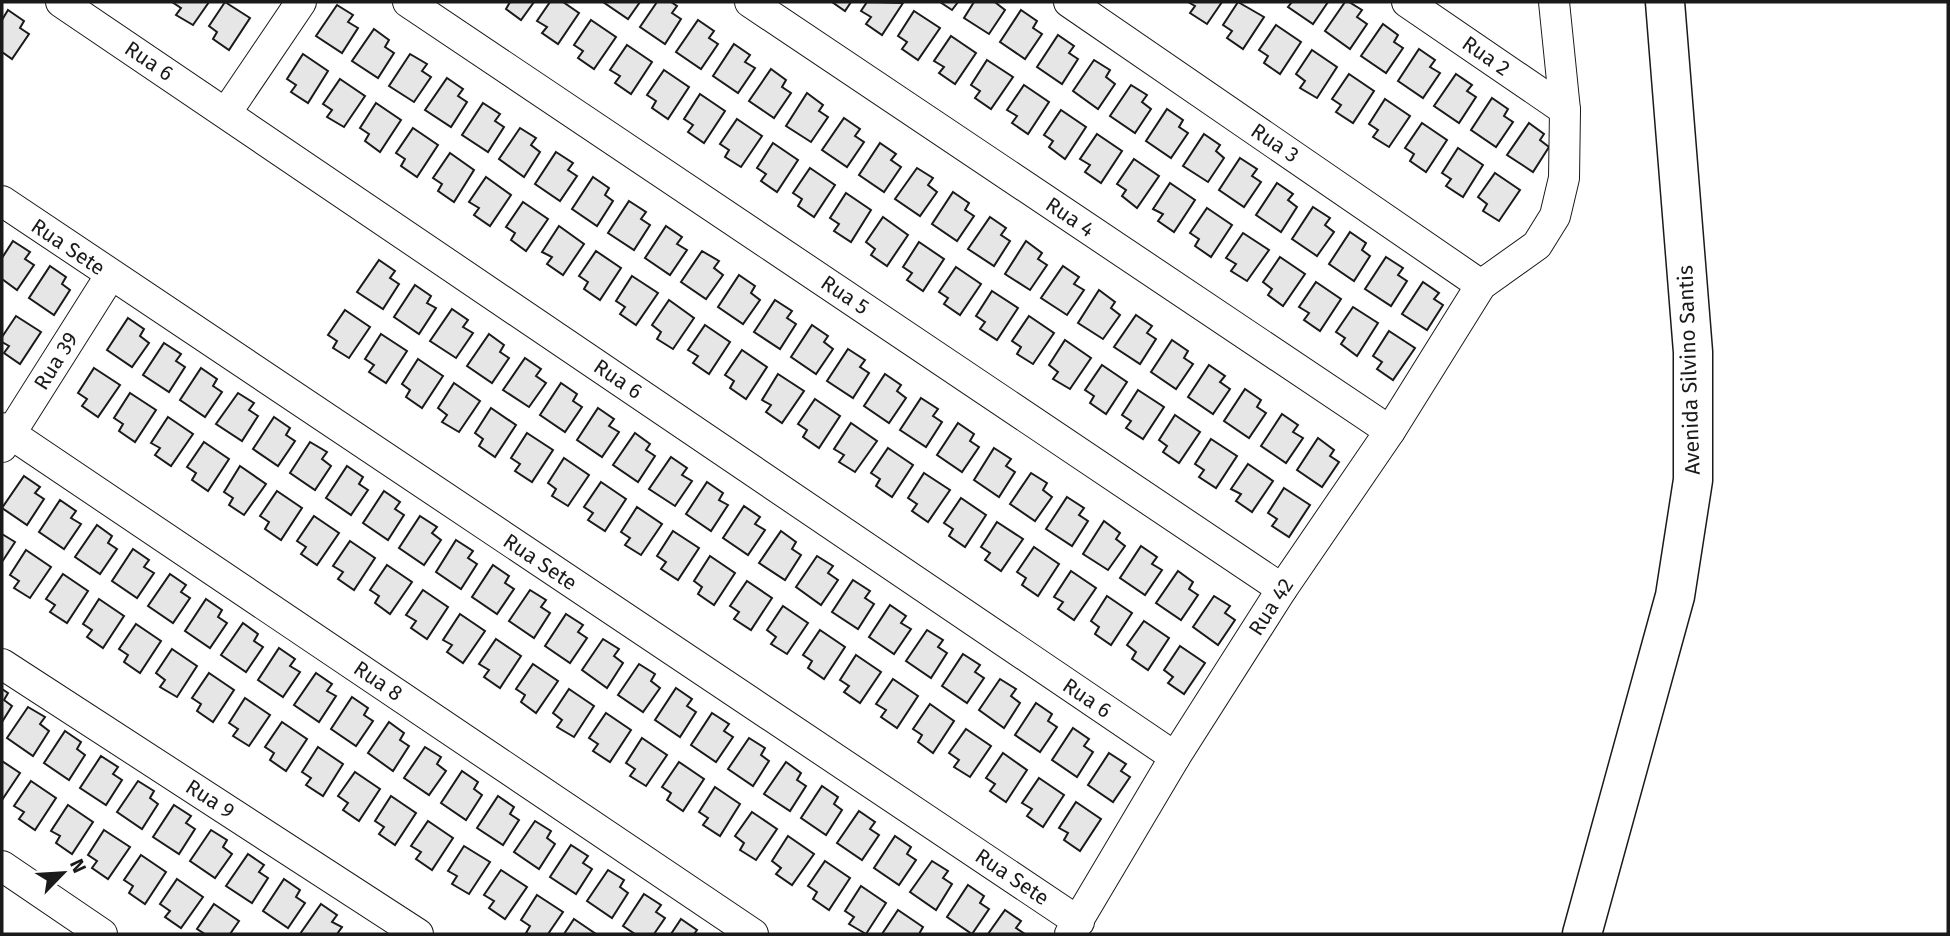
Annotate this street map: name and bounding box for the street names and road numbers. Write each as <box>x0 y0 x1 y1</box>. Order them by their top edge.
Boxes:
street label: Rua 2 <box>1457 30 1515 82</box>
street label: Rua 6 <box>120 35 178 87</box>
street label: Rua 3 <box>1246 118 1304 168</box>
street label: Rua 4 <box>1041 191 1099 243</box>
street label: Rua Sete <box>26 213 110 281</box>
street label: Avenida Silvino Santis <box>1672 265 1706 475</box>
street label: Rua 5 <box>816 270 874 320</box>
street label: Rua 39 <box>28 327 84 395</box>
street label: Rua 6 <box>589 353 647 405</box>
street label: Rua Sete <box>498 528 582 596</box>
street label: Rua 42 <box>1243 573 1299 641</box>
street label: Rua 8 <box>349 655 407 707</box>
street label: Rua 6 <box>1058 672 1116 724</box>
street label: Rua 9 <box>181 774 239 824</box>
street label: Rua Sete <box>970 843 1054 911</box>

